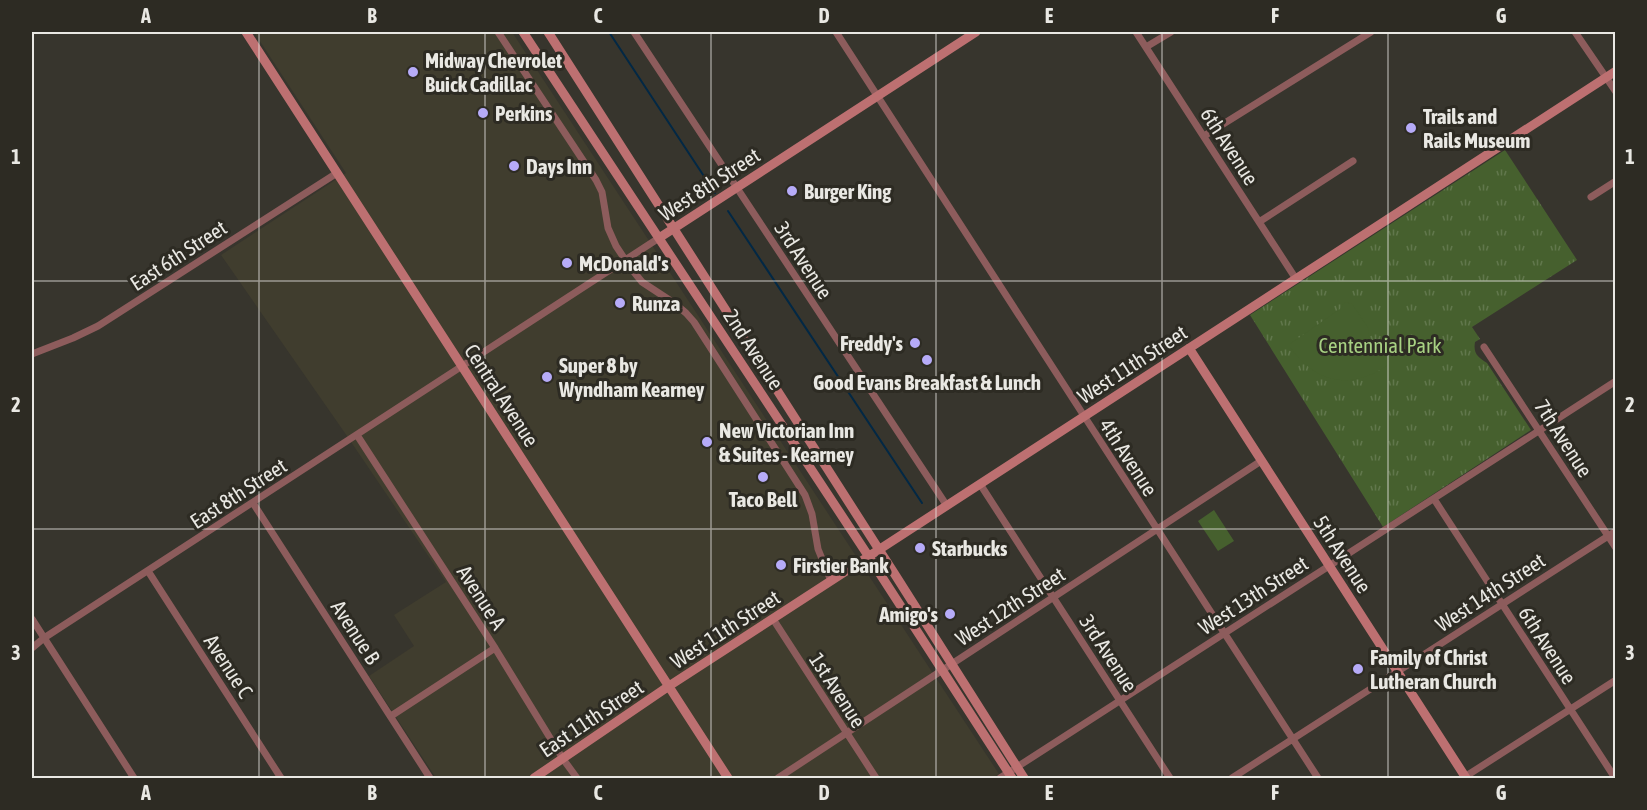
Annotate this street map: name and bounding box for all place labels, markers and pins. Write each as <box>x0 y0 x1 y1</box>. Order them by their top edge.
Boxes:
place label: Midway Chevrolet Buick Cadillac <box>425 48 562 96</box>
marker: Midway Chevrolet Buick Cadillac <box>406 65 420 79</box>
place label: Perkins <box>495 101 553 125</box>
place label: Trails and Rails Museum <box>1423 104 1530 152</box>
marker: Perkins <box>476 106 490 120</box>
marker: Trails and Rails Museum <box>1404 121 1418 135</box>
place label: Days Inn <box>526 154 592 178</box>
marker: Days Inn <box>507 159 521 173</box>
place label: Burger King <box>804 179 892 203</box>
marker: Burger King <box>785 184 799 198</box>
place label: McDonald's <box>579 251 669 275</box>
marker: McDonald's <box>560 256 574 270</box>
place label: Runza <box>632 291 680 315</box>
marker: Runza <box>613 296 627 310</box>
place label: Freddy's <box>840 331 904 355</box>
marker: Freddy's <box>908 336 922 350</box>
place label: Super 8 by Wyndham Kearney <box>558 353 705 401</box>
marker: Good Evans Breakfast & Lunch <box>920 353 934 367</box>
marker: Super 8 by Wyndham Kearney <box>540 370 554 384</box>
place label: Good Evans Breakfast & Lunch <box>813 370 1041 394</box>
place label: New Victorian Inn & Suites - Kearney <box>719 418 854 466</box>
marker: New Victorian Inn & Suites - Kearney <box>700 435 714 449</box>
marker: Taco Bell <box>756 470 770 484</box>
place label: Taco Bell <box>729 487 798 511</box>
place label: Starbucks <box>932 536 1008 560</box>
marker: Starbucks <box>913 541 927 555</box>
place label: Firstier Bank <box>793 553 889 577</box>
marker: Firstier Bank <box>774 558 788 572</box>
place label: Amigo's <box>878 602 939 626</box>
marker: Amigo's <box>943 607 957 621</box>
place label: Family of Christ Lutheran Church <box>1370 645 1497 693</box>
marker: Family of Christ Lutheran Church <box>1351 662 1365 676</box>

